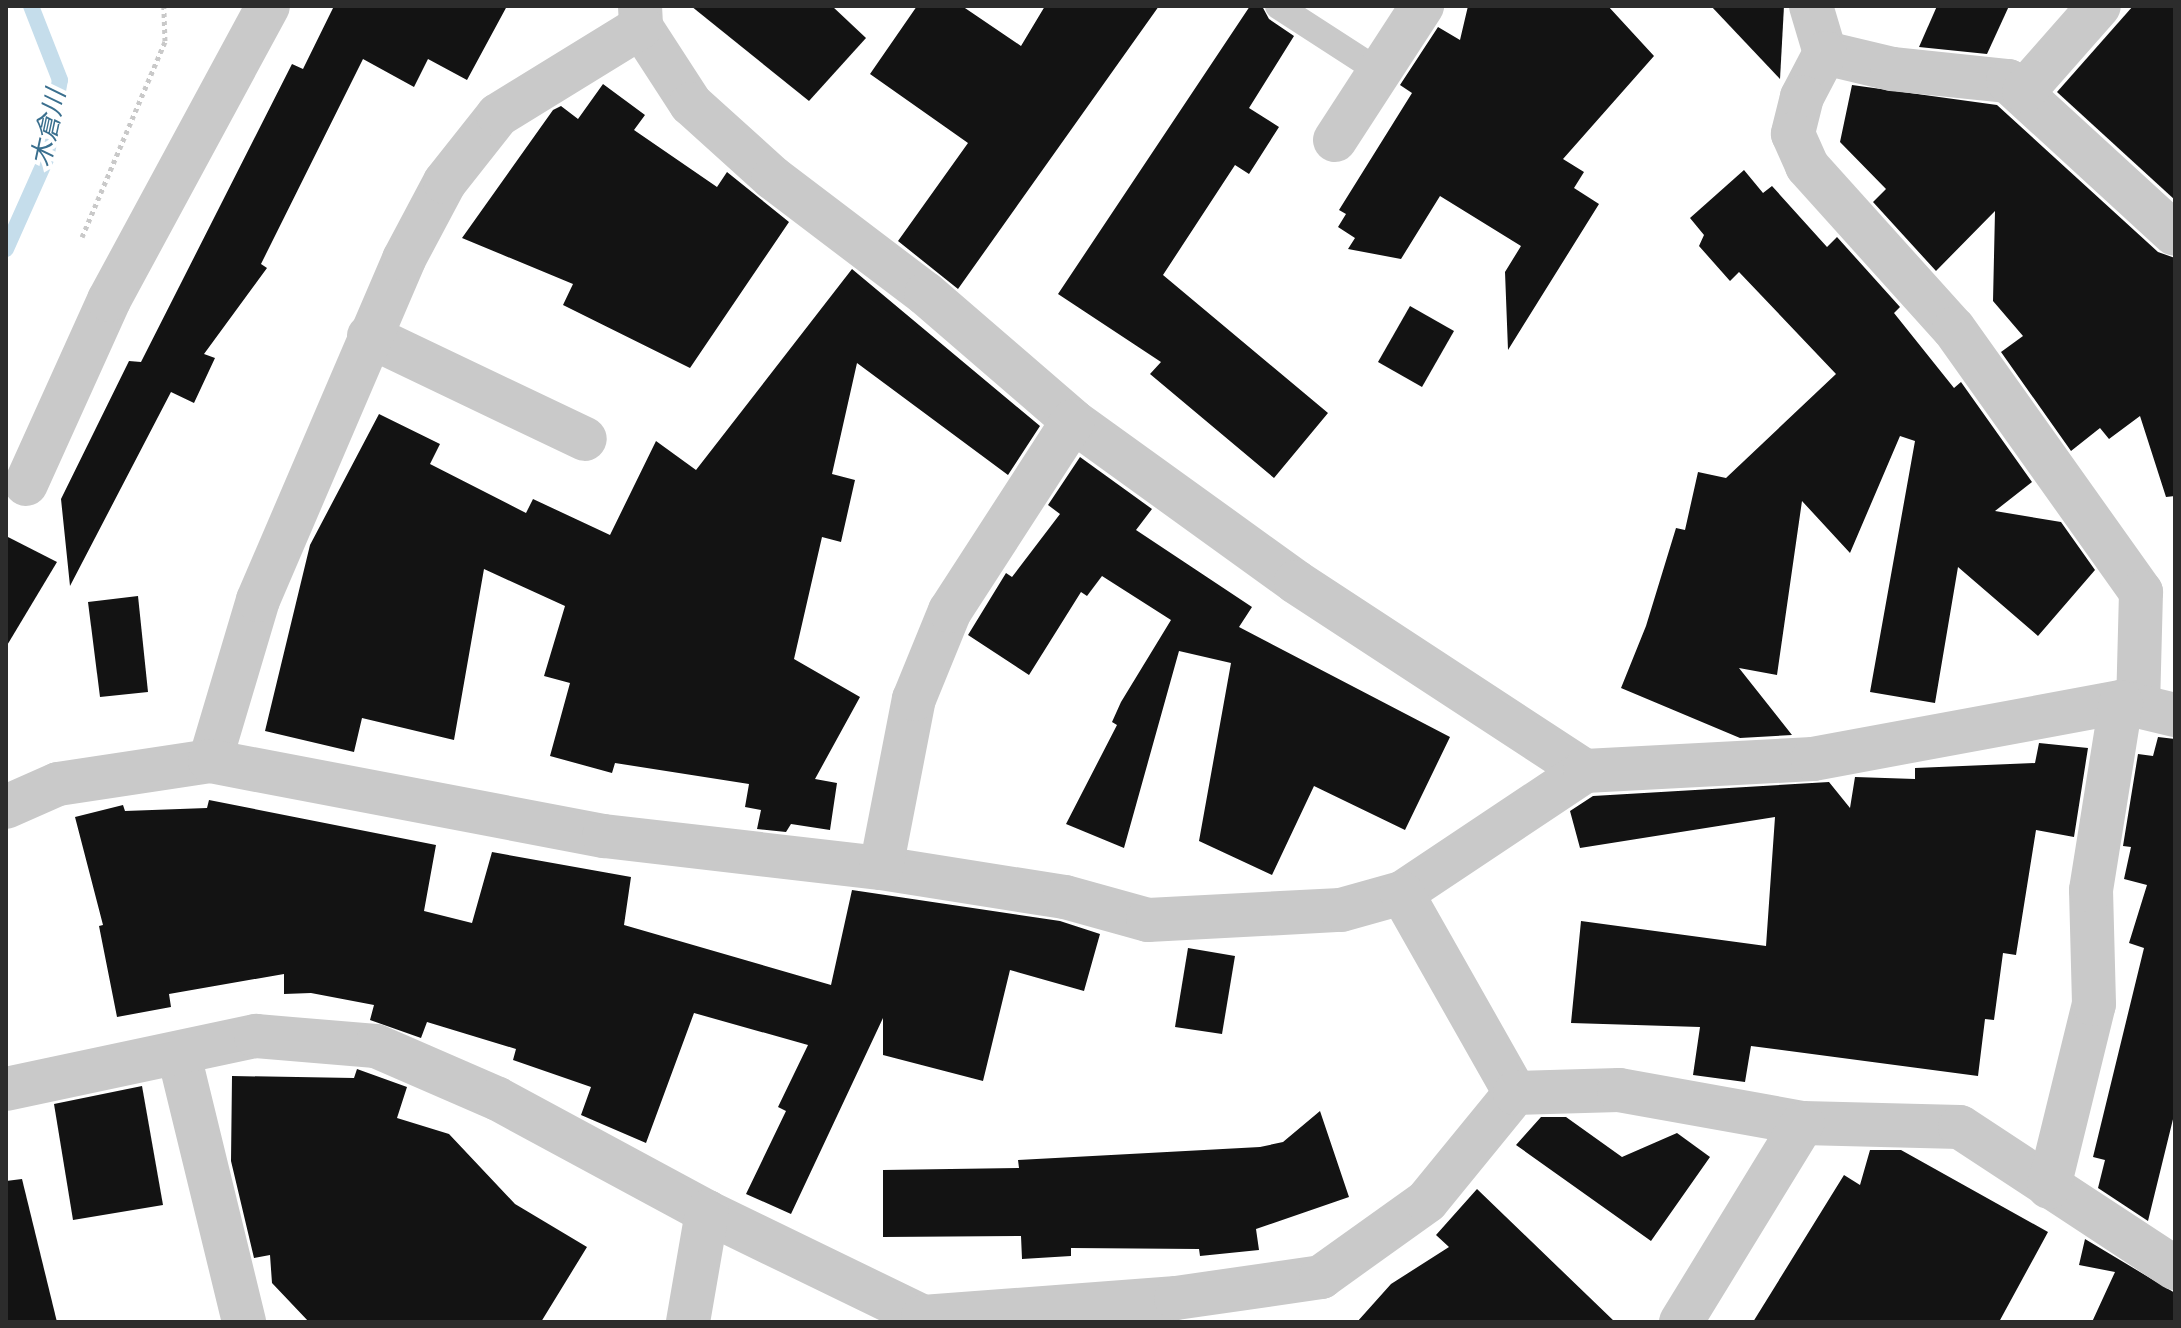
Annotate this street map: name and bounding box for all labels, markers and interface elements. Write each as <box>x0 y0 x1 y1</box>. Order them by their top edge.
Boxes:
water label: 木倉川 <box>25 87 71 169</box>

